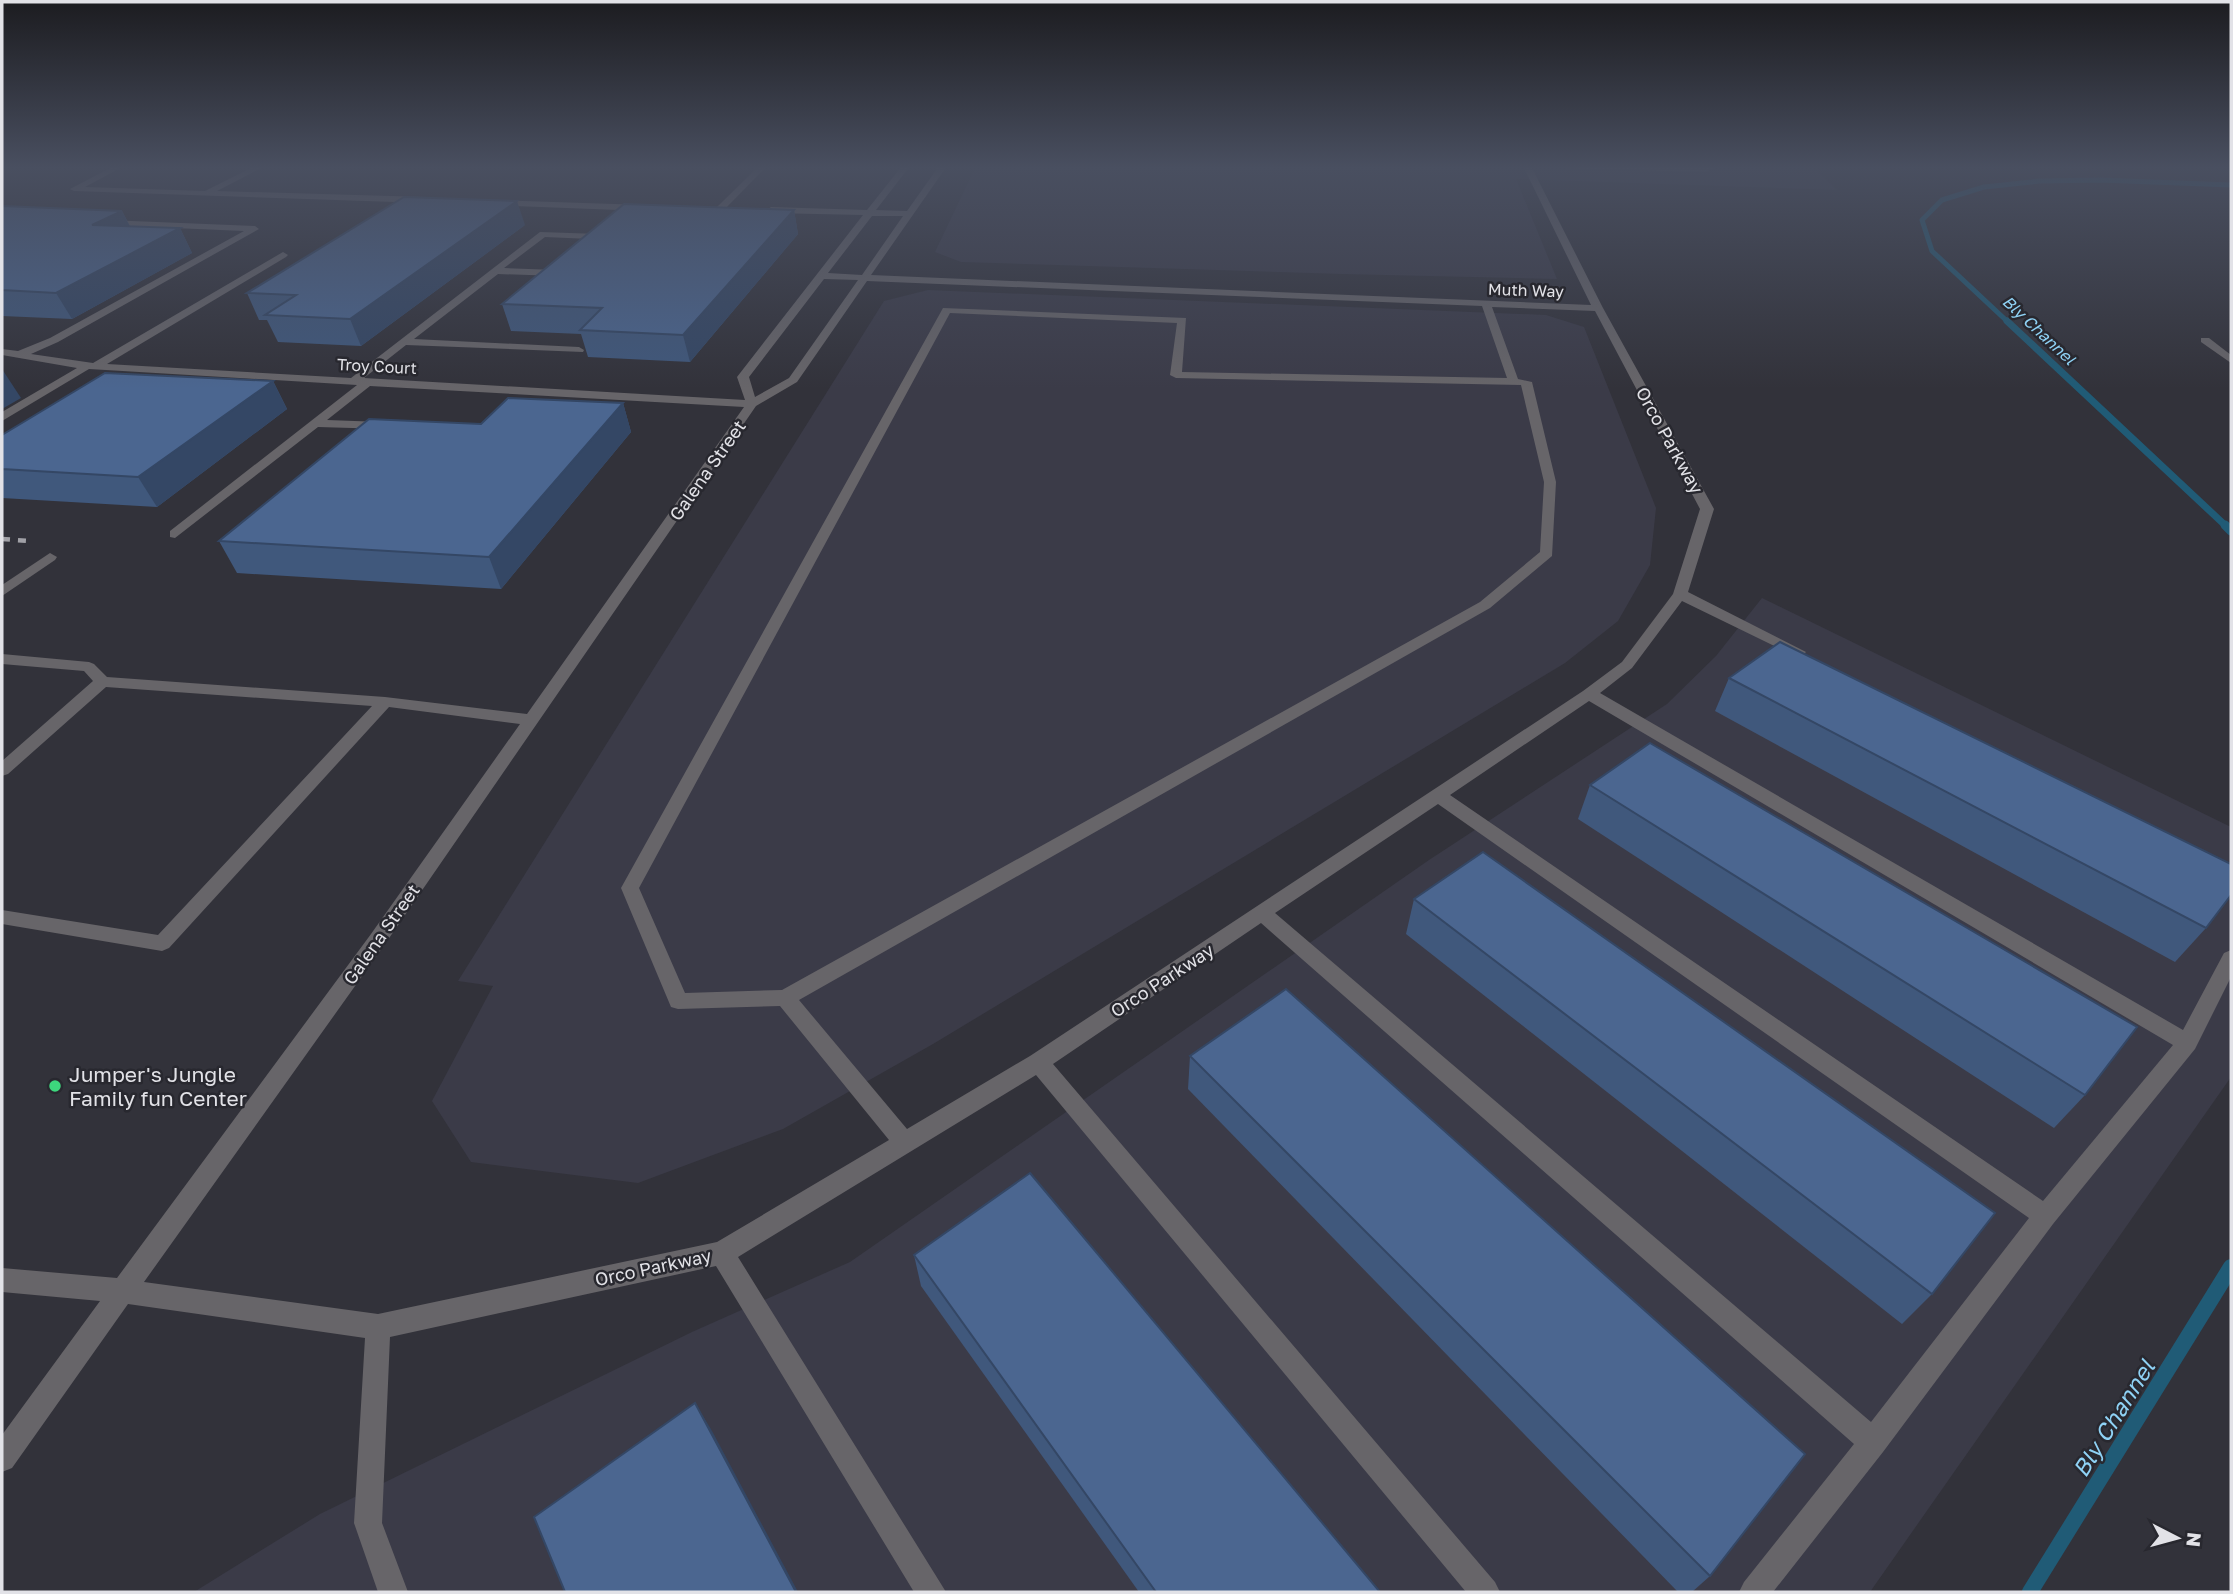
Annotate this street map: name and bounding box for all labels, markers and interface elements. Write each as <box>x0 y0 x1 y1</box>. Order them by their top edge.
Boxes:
street label: Muth Way <box>1488 279 1564 301</box>
water label: Bly Channel <box>1998 291 2080 369</box>
street label: Troy Court <box>337 354 417 378</box>
street label: Orco Parkway <box>1632 383 1708 497</box>
street label: Galena Street <box>664 415 750 525</box>
street label: Galena Street <box>338 879 424 989</box>
street label: Orco Parkway <box>1106 938 1218 1022</box>
place label: Jumper's Jungle Family fun Center <box>69 1061 247 1111</box>
marker: Jumper's Jungle Family fun Center <box>47 1078 63 1094</box>
street label: Orco Parkway <box>593 1244 713 1290</box>
water label: Bly Channel <box>2066 1353 2161 1482</box>
north arrow <box>2142 1503 2212 1573</box>
text: N <box>2182 1531 2207 1548</box>

